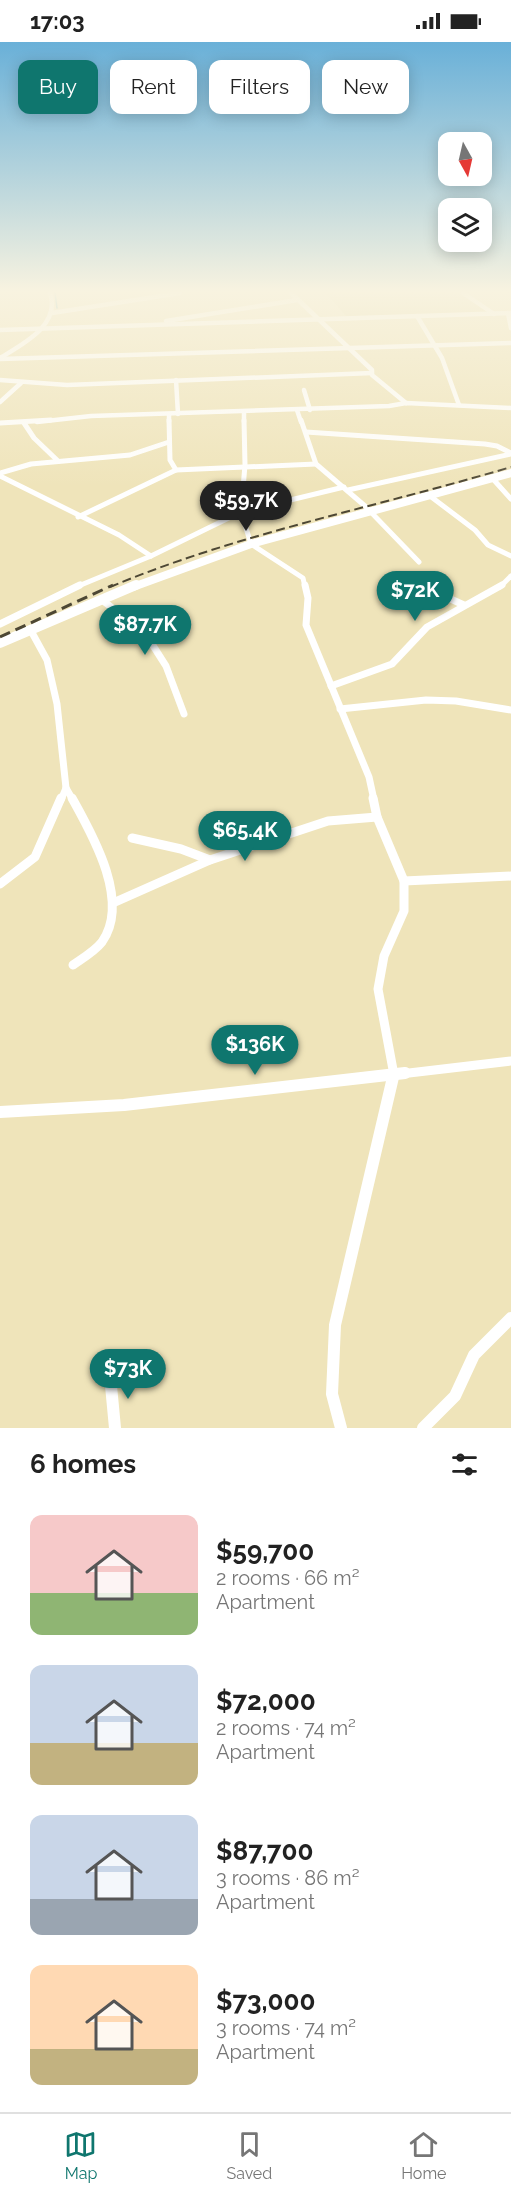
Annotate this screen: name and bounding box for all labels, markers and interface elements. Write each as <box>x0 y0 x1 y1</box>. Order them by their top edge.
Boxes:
text: 17:03 <box>30 8 84 34</box>
chip: Buy <box>18 60 98 114</box>
chip: Rent <box>110 60 197 114</box>
chip: Filters <box>209 60 310 114</box>
chip: New <box>322 60 409 114</box>
north arrow <box>438 132 492 186</box>
map controls <box>438 132 492 252</box>
button: layers <box>438 198 492 252</box>
pin: $59.7K <box>197 481 295 532</box>
text: $59.7K <box>214 488 278 512</box>
pin: $72K <box>379 571 451 622</box>
text: $72K <box>391 578 439 602</box>
pin: $87.7K <box>96 605 194 656</box>
text: $87.7K <box>113 612 177 636</box>
pin: $65.4K <box>196 811 294 862</box>
text: $65.4K <box>212 818 278 842</box>
pin: $136K <box>213 1025 297 1076</box>
text: $136K <box>225 1032 285 1056</box>
pin: $73K <box>92 1349 164 1400</box>
text: $73K <box>104 1356 152 1380</box>
icon: filters <box>448 1448 481 1481</box>
text: 6 homes <box>30 1449 136 1479</box>
text: $59,700 <box>216 1536 314 1566</box>
icon: home <box>78 1539 150 1611</box>
text: 2 rooms · 66 m² <box>216 1566 359 1590</box>
text: Apartment <box>216 1590 315 1614</box>
text: $72,000 <box>216 1686 316 1716</box>
icon: home <box>78 1689 150 1761</box>
text: 2 rooms · 74 m² <box>216 1716 356 1740</box>
text: Apartment <box>216 1740 315 1764</box>
text: $87,700 <box>216 1836 313 1866</box>
icon: home <box>78 1839 150 1911</box>
text: 3 rooms · 86 m² <box>216 1866 359 1890</box>
text: Apartment <box>216 1890 315 1914</box>
text: $73,000 <box>216 1986 316 2016</box>
icon: home <box>78 1989 150 2061</box>
text: 3 rooms · 74 m² <box>216 2016 356 2040</box>
text: Apartment <box>216 2040 315 2064</box>
tab: Map <box>64 2128 97 2183</box>
tab: Saved <box>226 2128 272 2183</box>
tab: Home <box>401 2128 446 2183</box>

